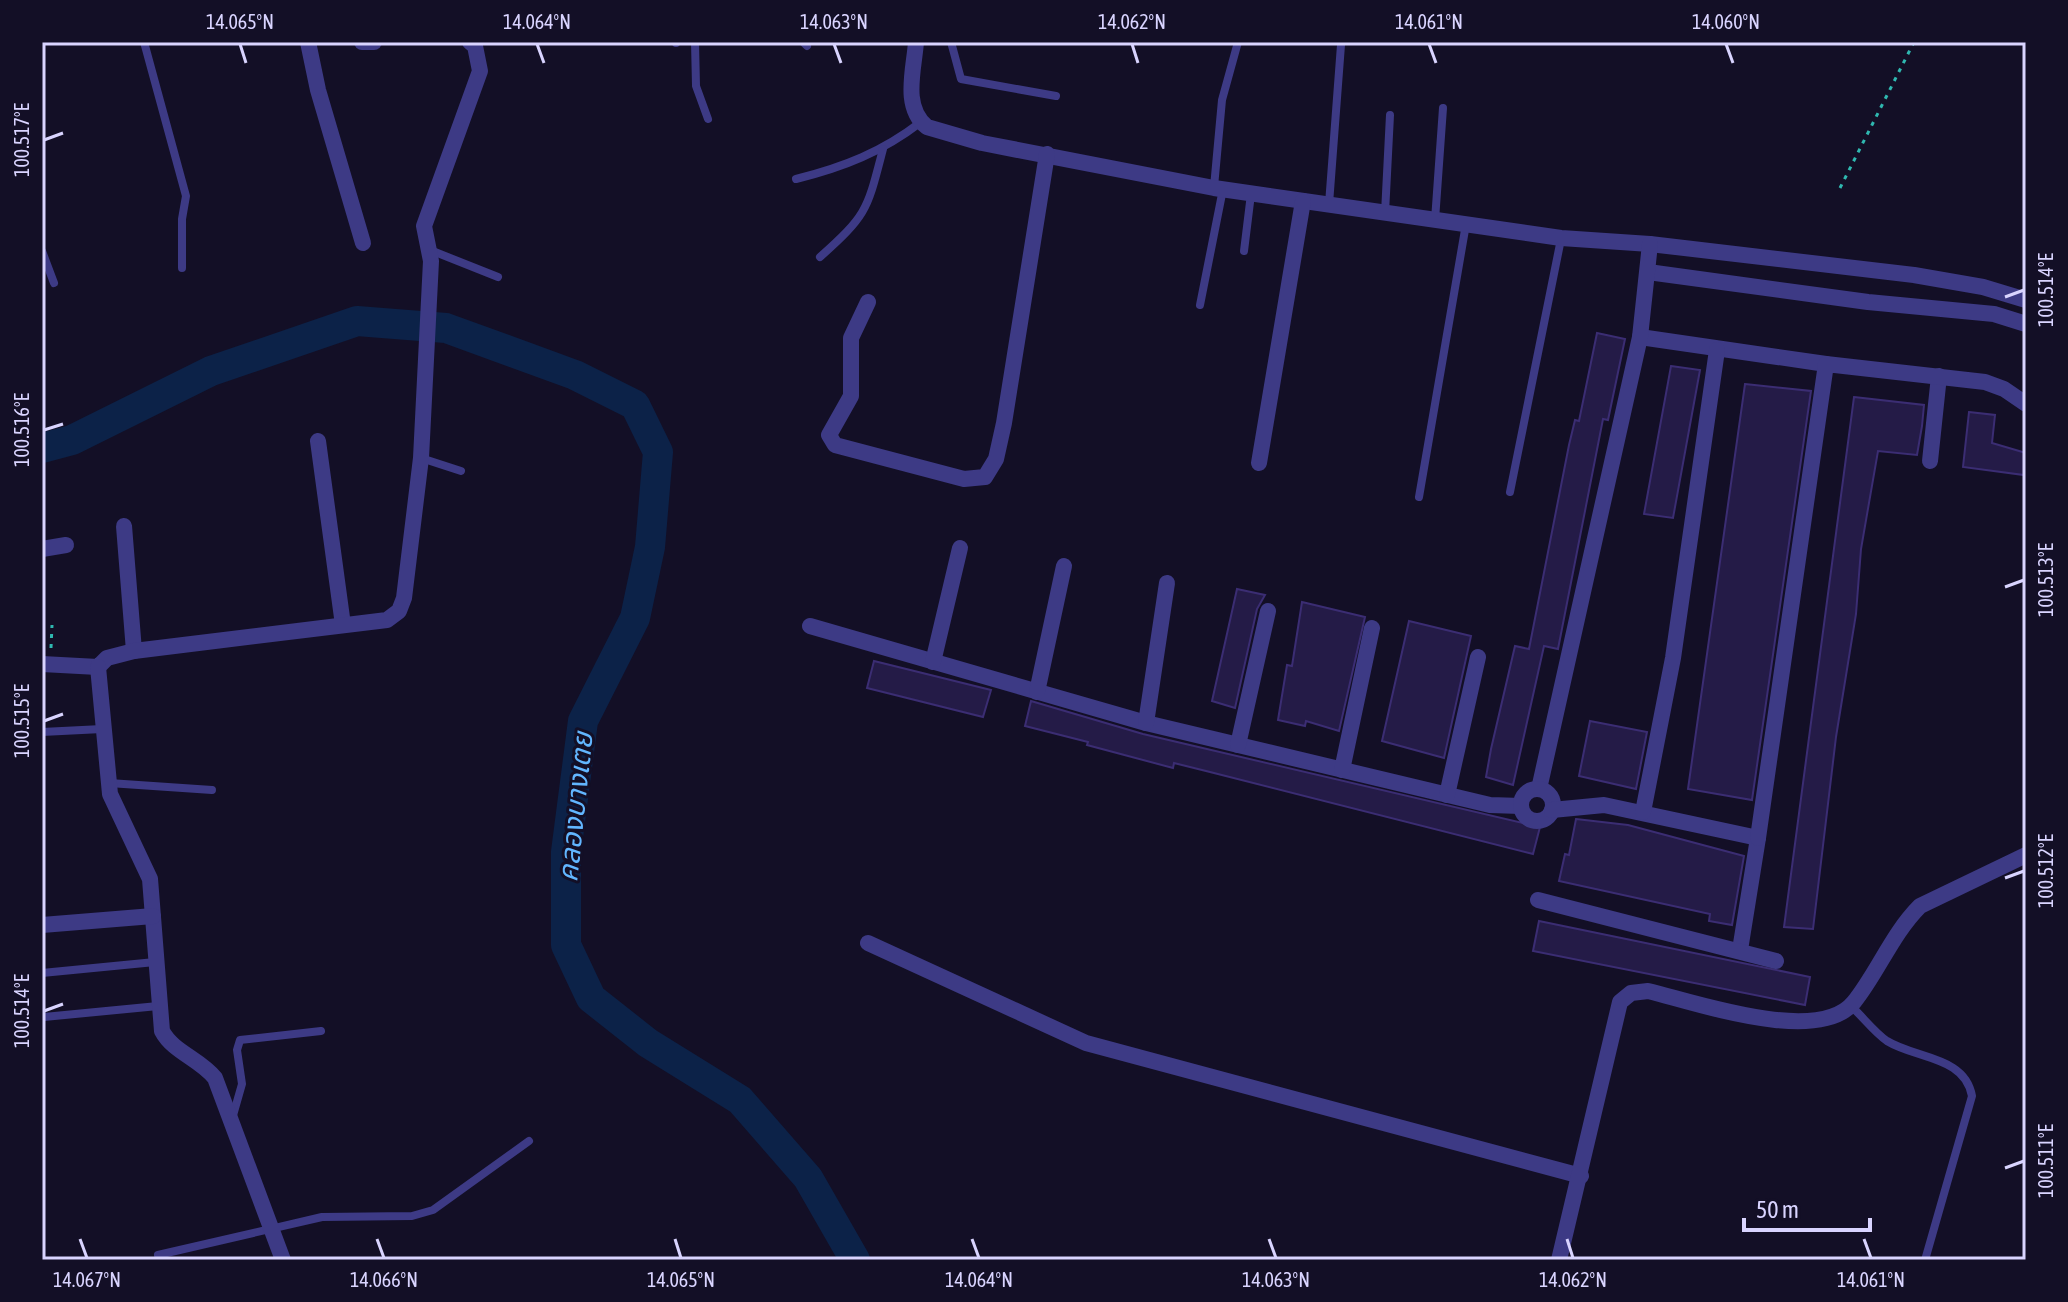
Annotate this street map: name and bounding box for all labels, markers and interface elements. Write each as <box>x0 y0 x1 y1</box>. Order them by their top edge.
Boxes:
text: 14.065°N <box>206 10 274 33</box>
text: 14.064°N <box>503 10 571 33</box>
text: 14.063°N <box>800 10 868 33</box>
text: 14.062°N <box>1098 10 1166 33</box>
text: 14.061°N <box>1395 10 1463 33</box>
text: 14.060°N <box>1692 10 1760 33</box>
text: 100.517°E <box>10 103 33 177</box>
text: 100.514°E <box>2034 253 2057 327</box>
text: 100.516°E <box>10 393 33 467</box>
text: 100.513°E <box>2034 543 2057 617</box>
text: 100.515°E <box>10 684 33 758</box>
water label: คลองบางเตย <box>551 728 599 883</box>
text: 100.512°E <box>2034 834 2057 908</box>
text: 100.514°E <box>10 974 33 1048</box>
text: 100.511°E <box>2034 1124 2057 1198</box>
scale bar <box>1744 1182 1870 1232</box>
text: 50 m <box>1756 1196 1799 1223</box>
text: 14.067°N <box>53 1268 121 1291</box>
text: 14.066°N <box>350 1268 418 1291</box>
text: 14.065°N <box>647 1268 715 1291</box>
text: 14.064°N <box>945 1268 1013 1291</box>
text: 14.063°N <box>1242 1268 1310 1291</box>
text: 14.062°N <box>1539 1268 1607 1291</box>
text: 14.061°N <box>1837 1268 1905 1291</box>

